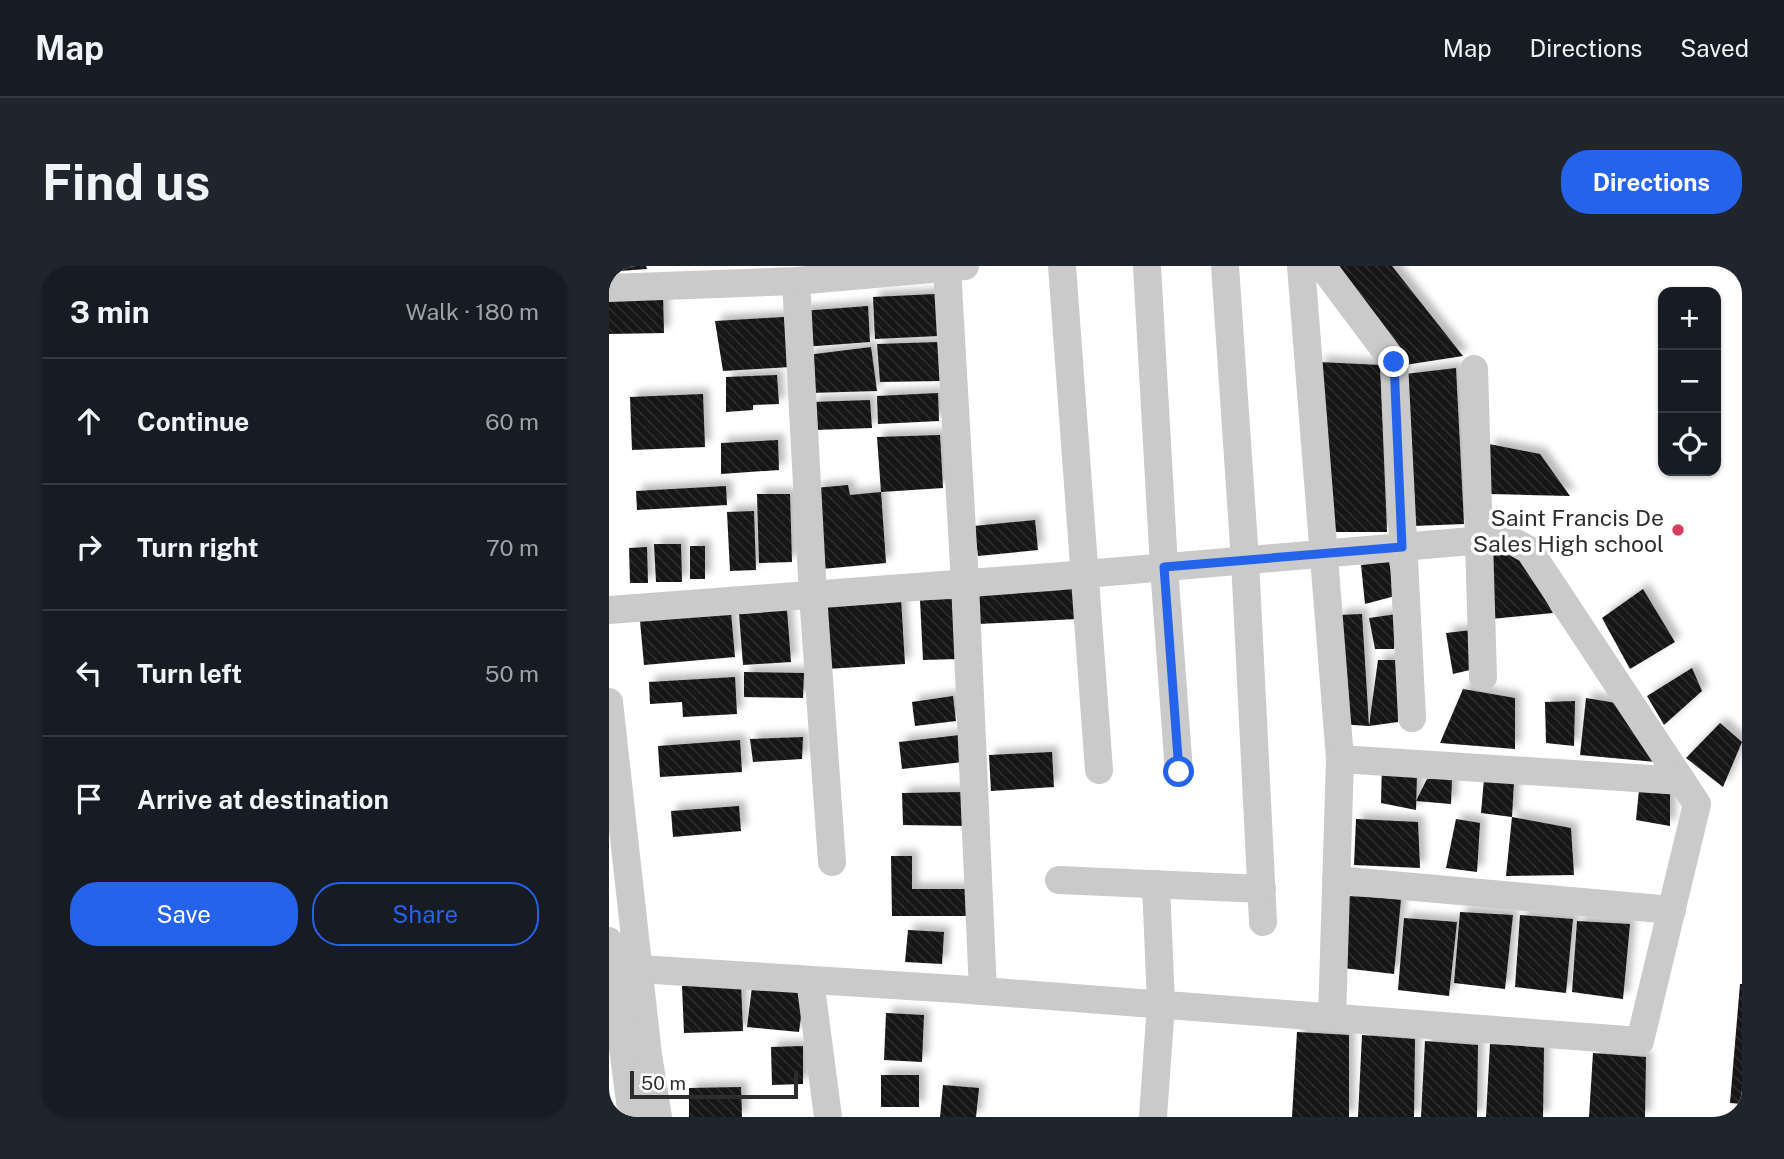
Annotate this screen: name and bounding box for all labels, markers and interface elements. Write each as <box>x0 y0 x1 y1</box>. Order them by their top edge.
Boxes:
text: Map <box>35 29 104 67</box>
text: Map <box>1443 34 1492 62</box>
text: Directions <box>1530 34 1642 62</box>
text: Saved <box>1680 34 1749 62</box>
button: Directions <box>1561 150 1742 214</box>
text: Find us <box>42 153 210 211</box>
map controls <box>1658 287 1721 476</box>
button: + <box>1658 287 1721 350</box>
text: 3 min <box>70 294 149 330</box>
text: Walk · 180 m <box>406 298 539 325</box>
route end <box>1378 346 1409 377</box>
button: − <box>1658 350 1721 413</box>
icon: ahead <box>70 402 108 440</box>
text: Continue <box>137 406 249 437</box>
text: 60 m <box>485 408 539 435</box>
button: locate <box>1658 413 1721 476</box>
place label: Saint Francis De Sales High school <box>1473 504 1664 557</box>
marker: Saint Francis De Sales High school <box>1670 522 1686 538</box>
icon: right <box>70 528 108 566</box>
text: Turn right <box>137 532 259 563</box>
text: 70 m <box>486 534 539 561</box>
icon: left <box>70 654 108 692</box>
text: Turn left <box>137 658 242 689</box>
text: 50 m <box>485 660 539 687</box>
route start <box>1163 756 1194 787</box>
icon: arrive <box>70 780 108 818</box>
text: Arrive at destination <box>137 784 389 815</box>
button: Save <box>70 882 298 946</box>
button: Share <box>312 882 539 946</box>
scale bar <box>630 1068 798 1100</box>
text: 50 m <box>641 1072 686 1094</box>

